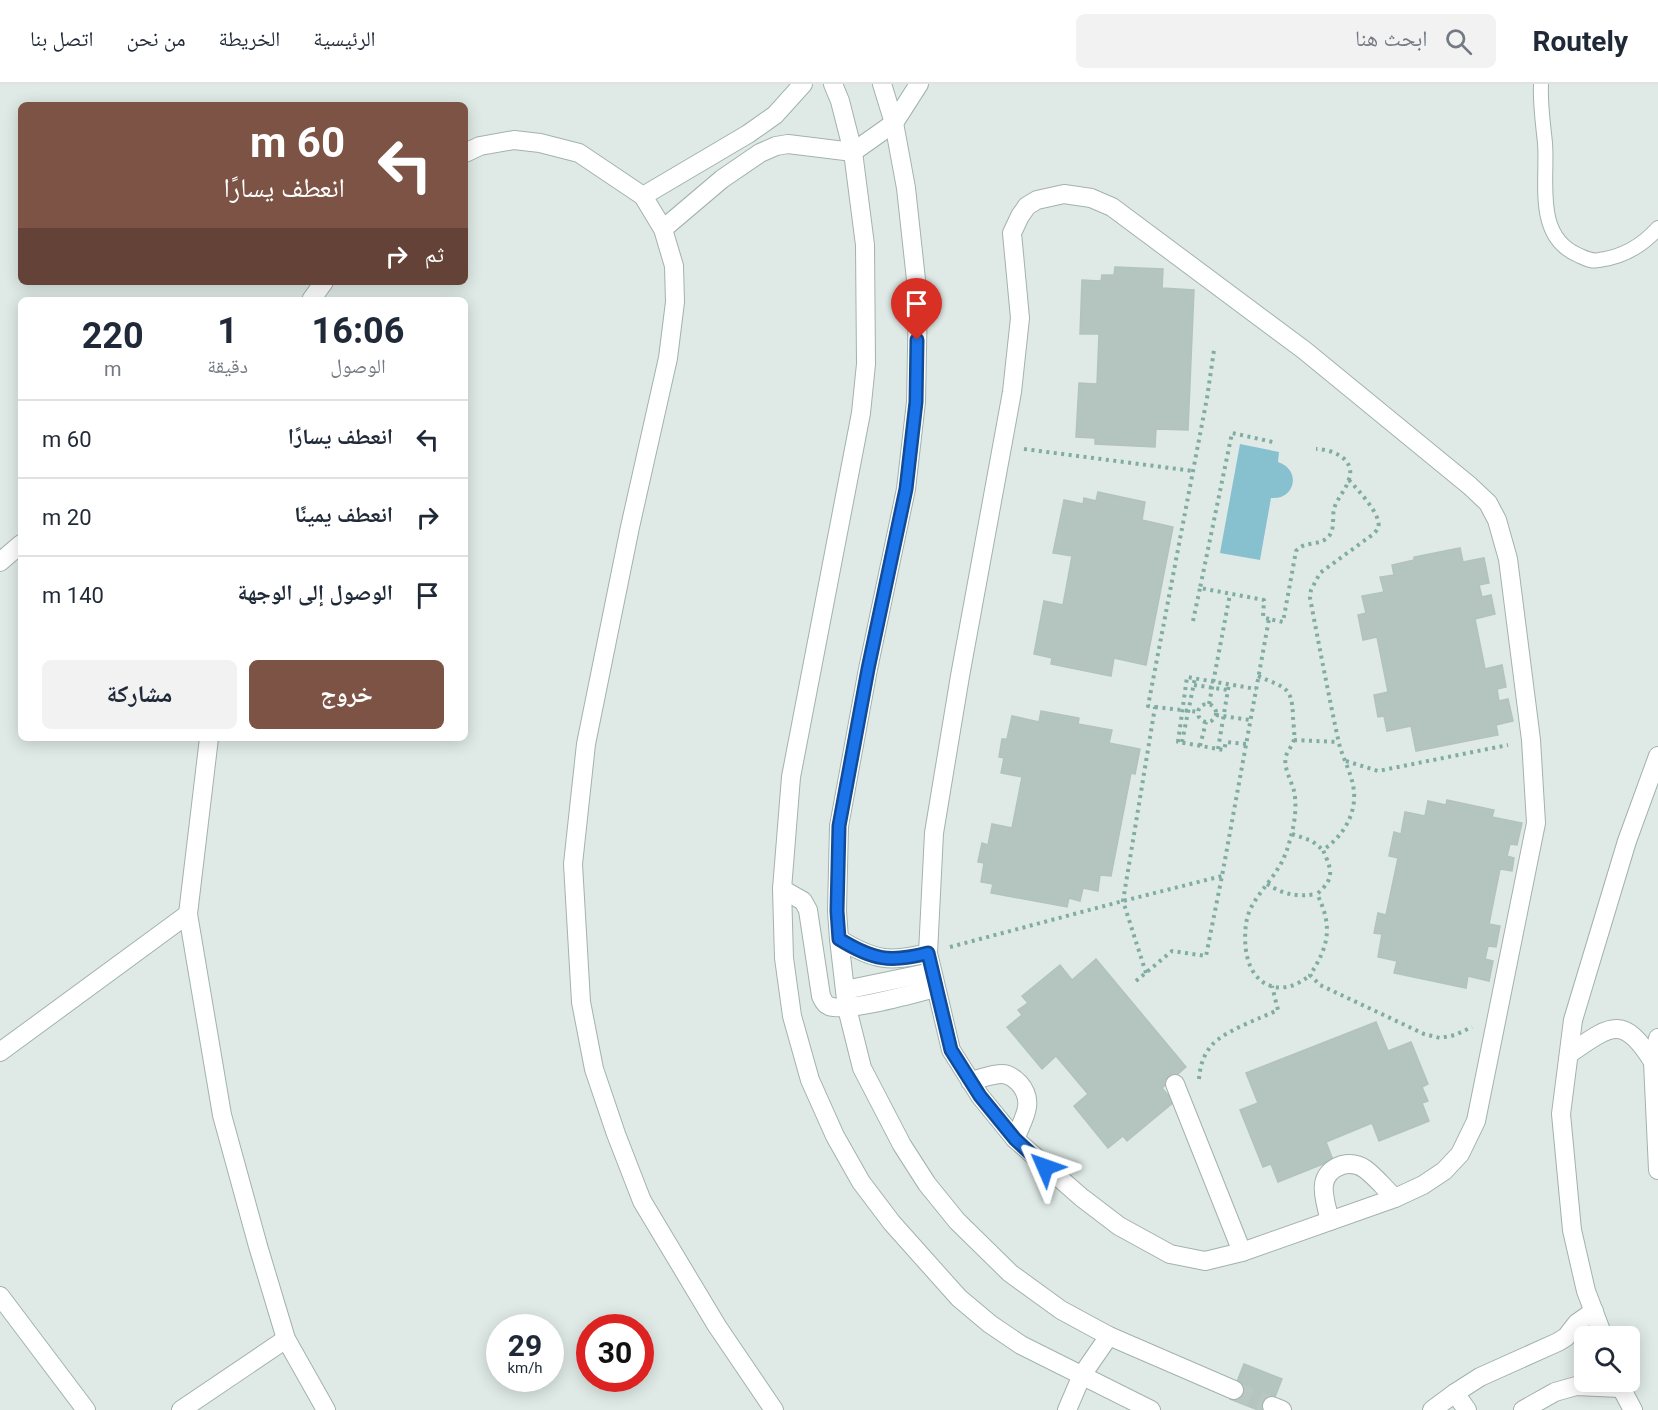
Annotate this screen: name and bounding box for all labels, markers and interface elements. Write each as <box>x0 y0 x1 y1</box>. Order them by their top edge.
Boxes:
search box <box>1076 14 1496 68</box>
icon: search <box>1442 25 1475 58</box>
text: Routely <box>1532 25 1628 58</box>
text: ابحث هنا <box>1355 26 1427 51</box>
text: اتصل بنا <box>30 27 93 51</box>
text: من نحن <box>126 27 186 51</box>
text: الخريطة <box>219 27 280 51</box>
text: الرئيسية <box>313 27 376 51</box>
text: 60 m <box>250 118 345 167</box>
icon: left <box>366 126 444 204</box>
text: انعطف يسارًا <box>223 172 345 204</box>
icon: right <box>380 240 413 273</box>
text: ثم <box>425 242 444 267</box>
pin <box>891 278 942 340</box>
icon: arrive <box>900 287 933 320</box>
text: 1 <box>217 310 238 352</box>
text: 16:06 <box>312 310 404 352</box>
text: 220 <box>82 315 144 357</box>
text: دقيقة <box>207 354 248 378</box>
text: الوصول <box>330 354 386 378</box>
text: m <box>104 357 121 381</box>
icon: left <box>411 423 444 456</box>
text: انعطف يسارًا <box>288 424 393 449</box>
text: 60 m <box>42 427 92 452</box>
icon: right <box>411 501 444 534</box>
text: انعطف يمينًا <box>294 502 393 527</box>
text: 20 m <box>42 505 92 530</box>
icon: arrive <box>411 579 444 612</box>
text: الوصول إلى الوجهة <box>237 580 393 605</box>
text: 140 m <box>42 583 104 608</box>
button: مشاركة <box>42 660 237 729</box>
button: خروج <box>249 660 444 729</box>
position arrow <box>1013 1135 1077 1199</box>
speed limit sign: 30 <box>576 1314 654 1392</box>
map controls <box>1574 1326 1640 1392</box>
button: search <box>1574 1326 1640 1392</box>
text: 29 <box>508 1328 542 1363</box>
text: km/h <box>507 1359 543 1377</box>

